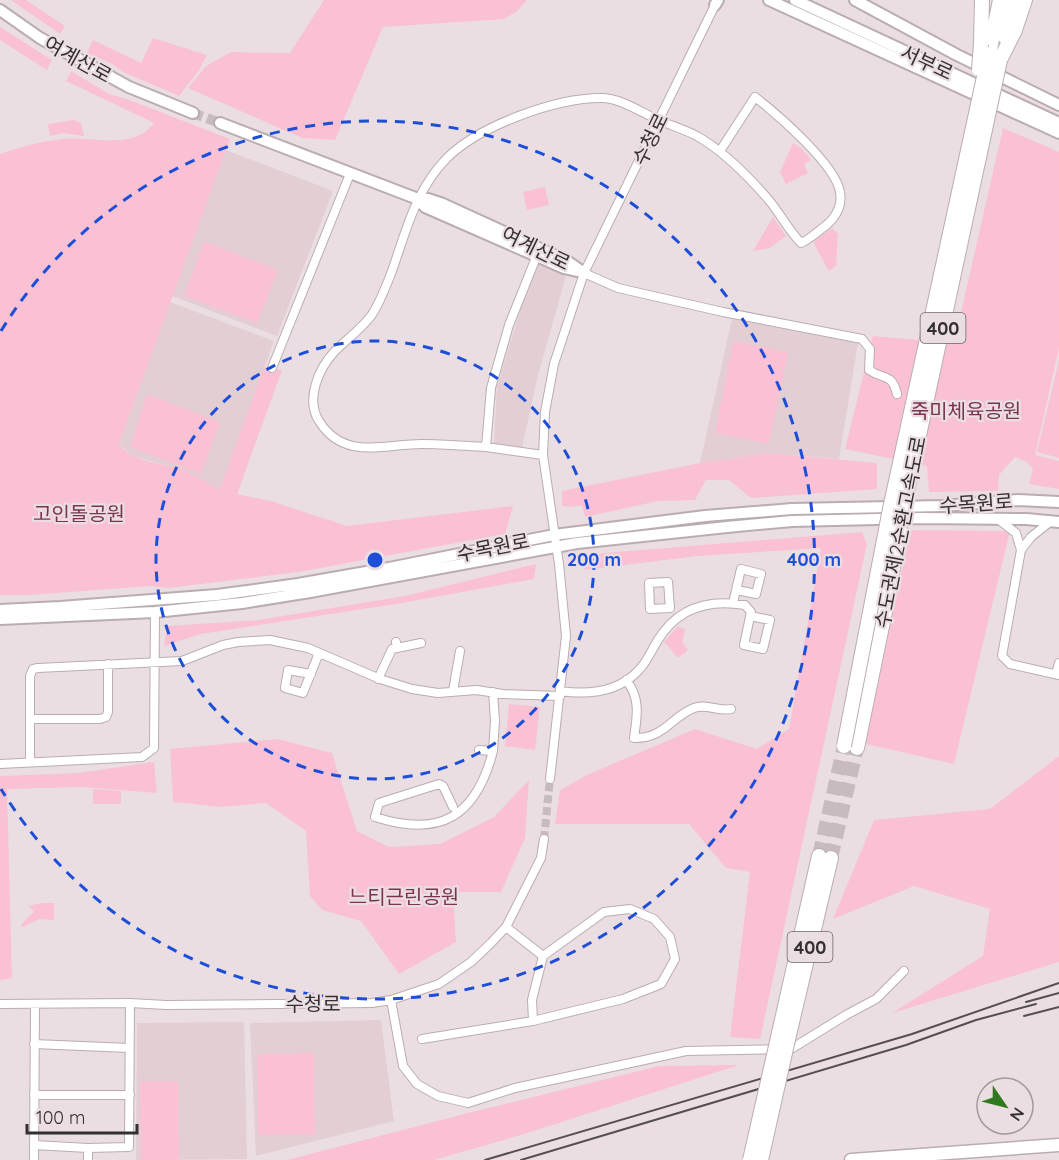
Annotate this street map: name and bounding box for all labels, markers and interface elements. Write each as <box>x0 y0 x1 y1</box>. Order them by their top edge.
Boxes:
street label: 여계산로 <box>40 30 116 88</box>
street label: 서부로 <box>897 39 957 85</box>
street label: 수청로 <box>627 109 673 169</box>
street label: 여계산로 <box>497 221 575 275</box>
road number: 400 <box>920 313 966 343</box>
park label: 죽미체육공원 <box>911 398 1021 423</box>
street label: 수도권제2순환고속도로 <box>869 434 931 630</box>
street label: 수목원로 <box>938 488 1014 518</box>
park label: 고인돌공원 <box>33 501 125 526</box>
street label: 수목원로 <box>454 528 532 566</box>
text: 200 m <box>567 548 621 571</box>
text: 400 m <box>787 548 841 571</box>
centre of rings <box>365 550 385 570</box>
park label: 느티근린공원 <box>349 884 459 909</box>
road number: 400 <box>788 932 832 962</box>
street label: 수청로 <box>285 991 341 1016</box>
north arrow <box>975 1076 1035 1136</box>
scale bar <box>27 1097 136 1135</box>
text: N <box>1006 1104 1029 1125</box>
text: 100 m <box>36 1106 85 1129</box>

